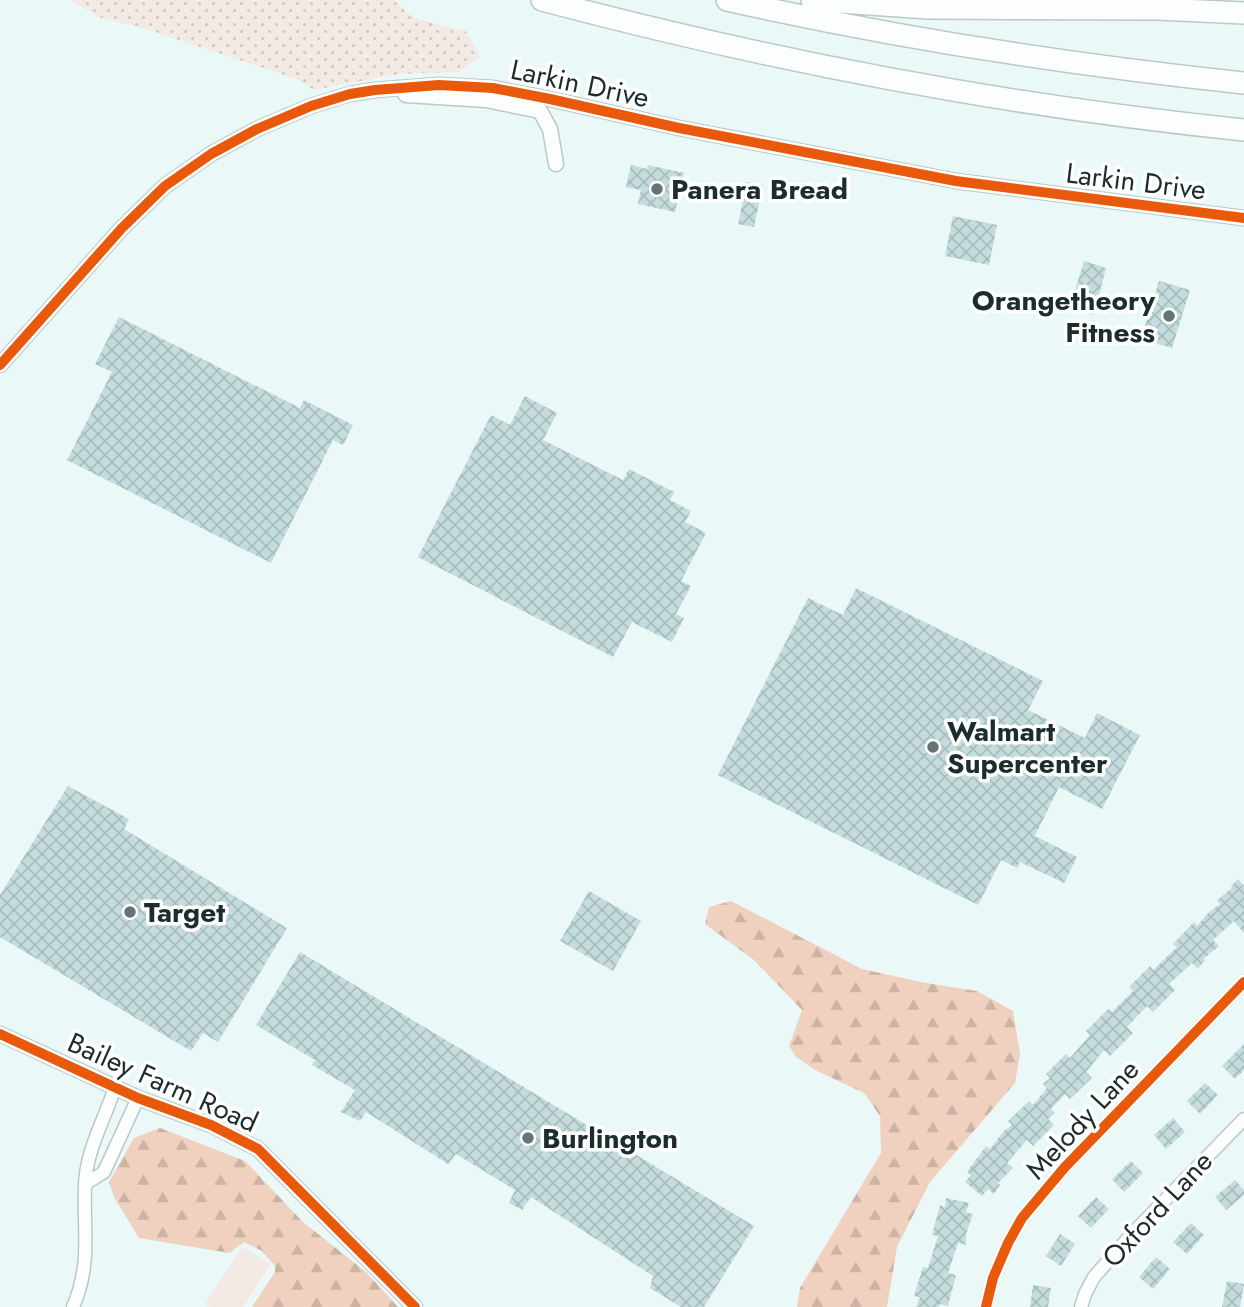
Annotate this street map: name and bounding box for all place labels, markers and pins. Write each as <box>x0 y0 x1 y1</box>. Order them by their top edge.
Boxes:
place label: Panera Bread <box>671 169 848 210</box>
marker: Panera Bread <box>649 181 665 197</box>
place label: Orangetheory Fitness <box>972 280 1155 353</box>
marker: Orangetheory Fitness <box>1161 308 1177 324</box>
place label: Walmart Supercenter <box>947 711 1108 784</box>
marker: Walmart Supercenter <box>925 739 941 755</box>
place label: Target <box>144 892 225 933</box>
marker: Target <box>122 904 138 920</box>
place label: Burlington <box>542 1118 678 1159</box>
marker: Burlington <box>520 1130 536 1146</box>

